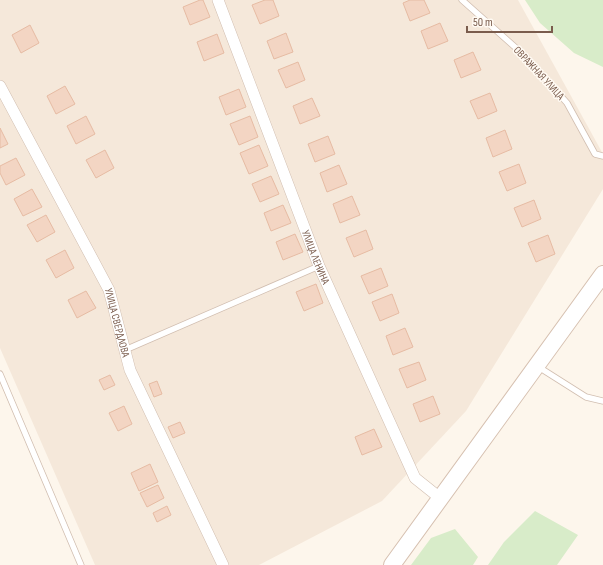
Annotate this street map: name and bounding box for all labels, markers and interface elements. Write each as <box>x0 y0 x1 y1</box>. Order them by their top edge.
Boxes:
scale bar <box>467 8 552 34</box>
text: 50 m <box>473 15 493 30</box>
street label: ОВРАЖНАЯ УЛИЦА <box>511 44 567 103</box>
street label: УЛИЦА ЛЕНИНА <box>299 228 333 286</box>
street label: УЛИЦА СВЕРДЛОВА <box>102 287 133 359</box>

